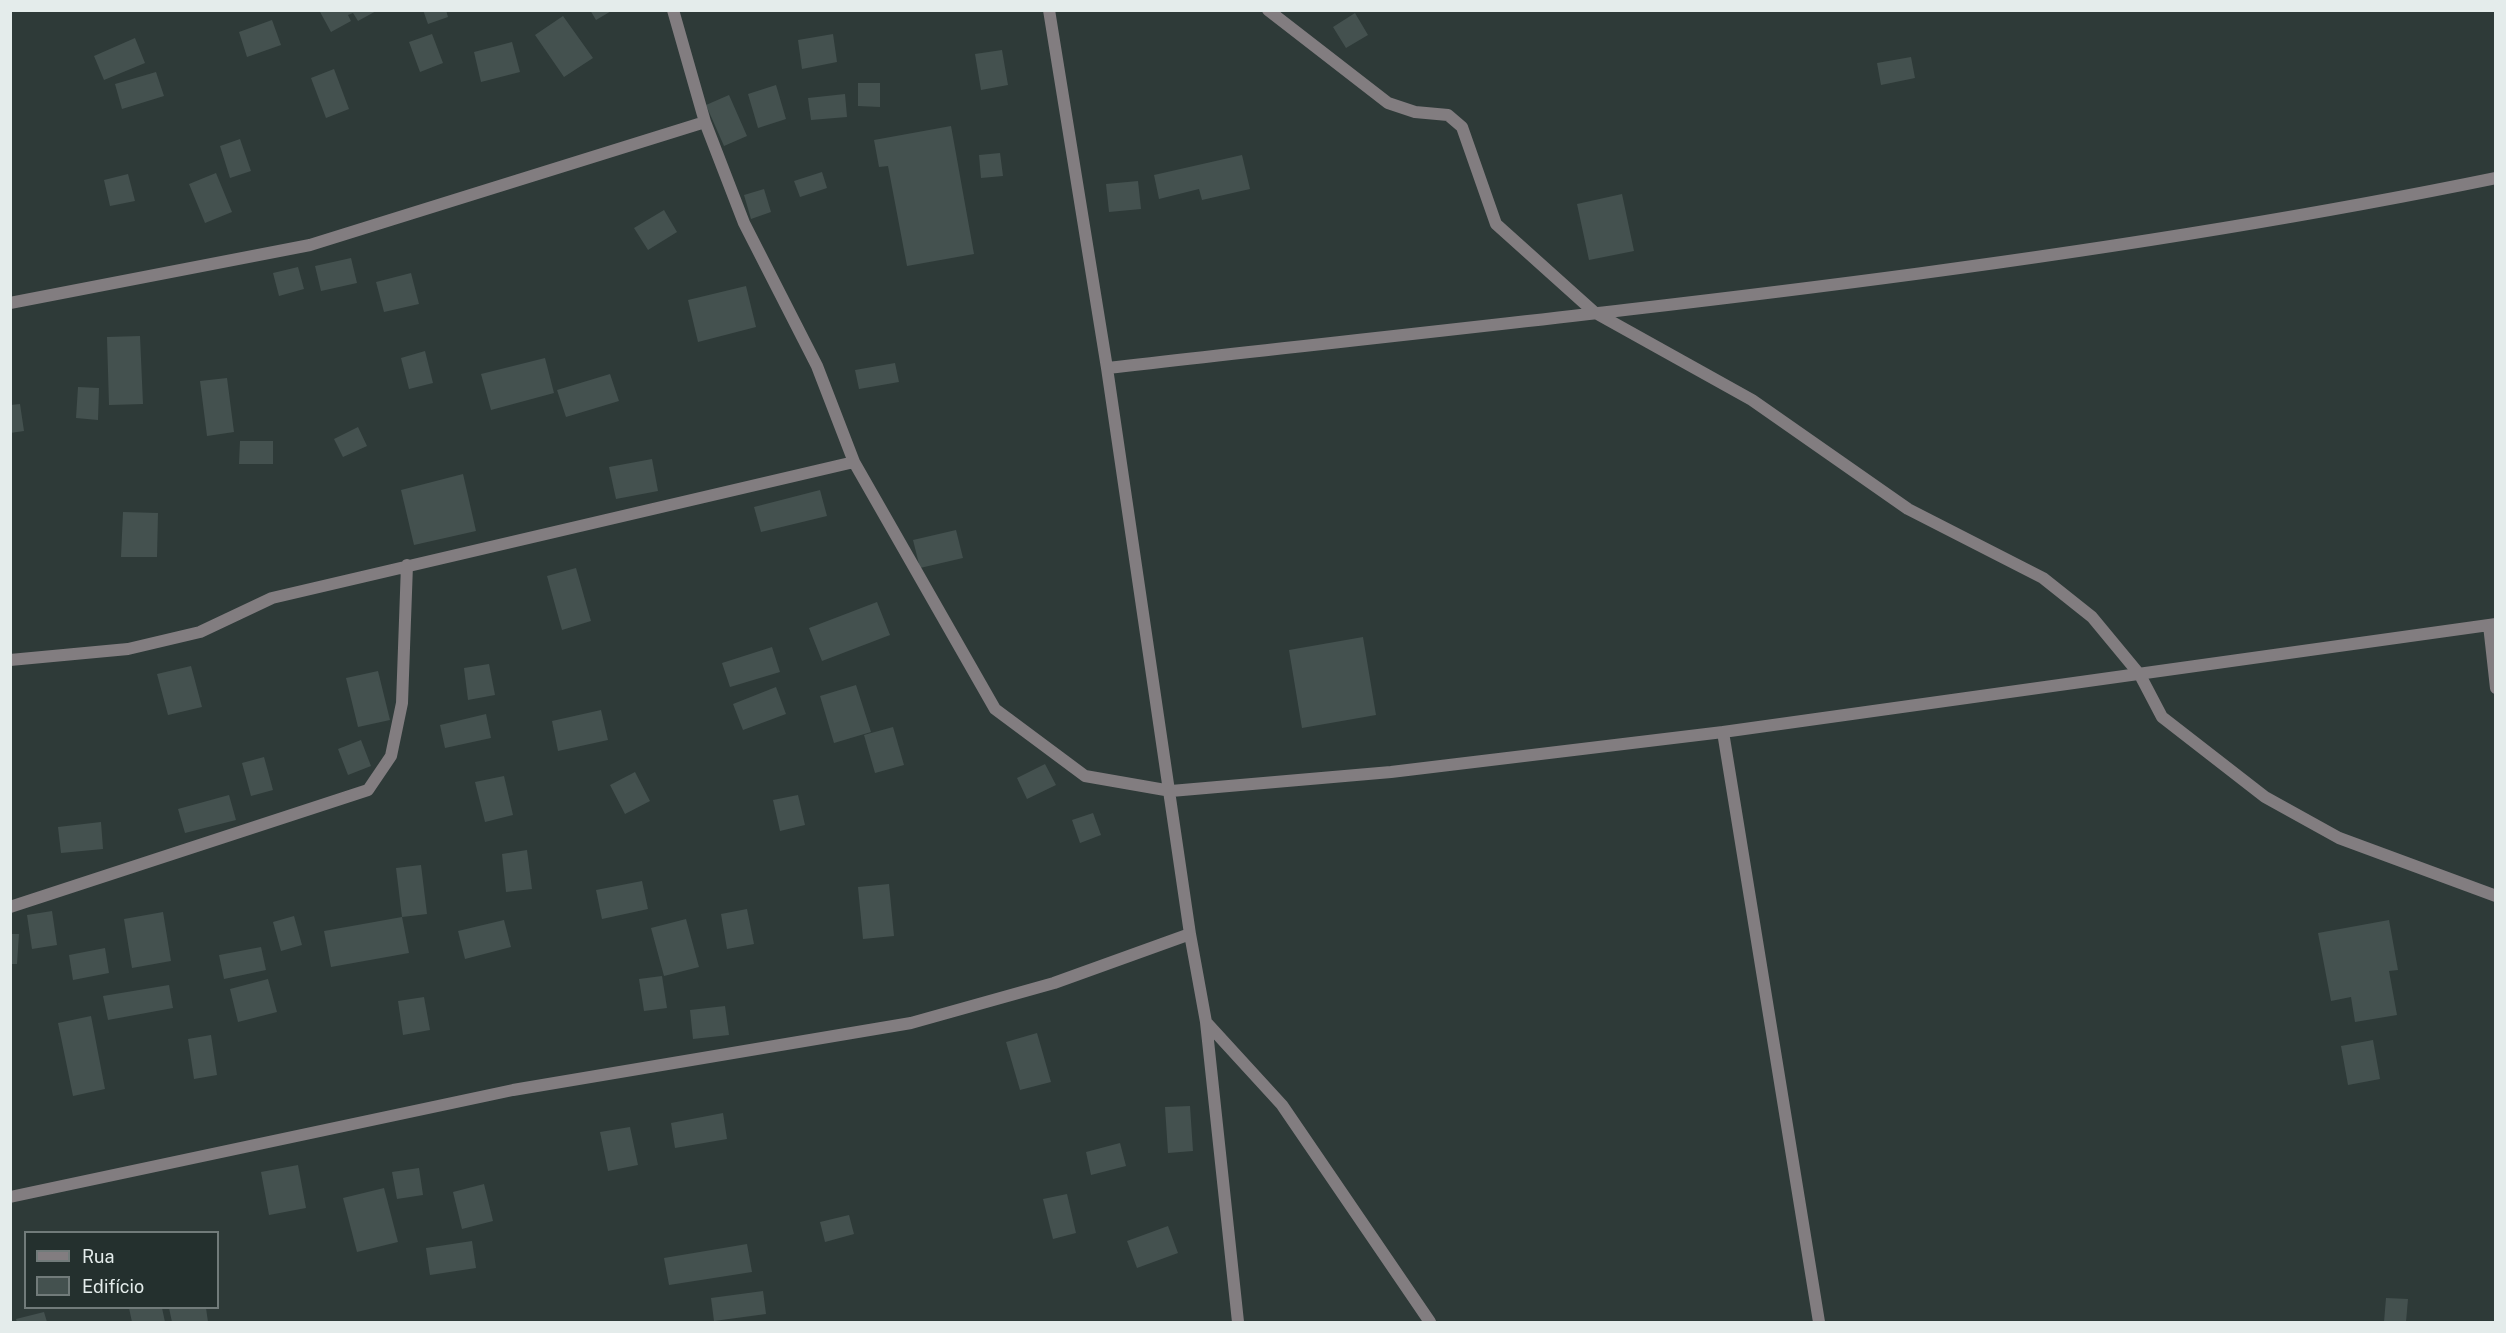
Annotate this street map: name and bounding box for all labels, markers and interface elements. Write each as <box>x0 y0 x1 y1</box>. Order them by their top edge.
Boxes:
legend <box>24 1231 219 1309</box>
text: Rua <box>82 1246 114 1267</box>
text: Edifício <box>82 1276 144 1297</box>

